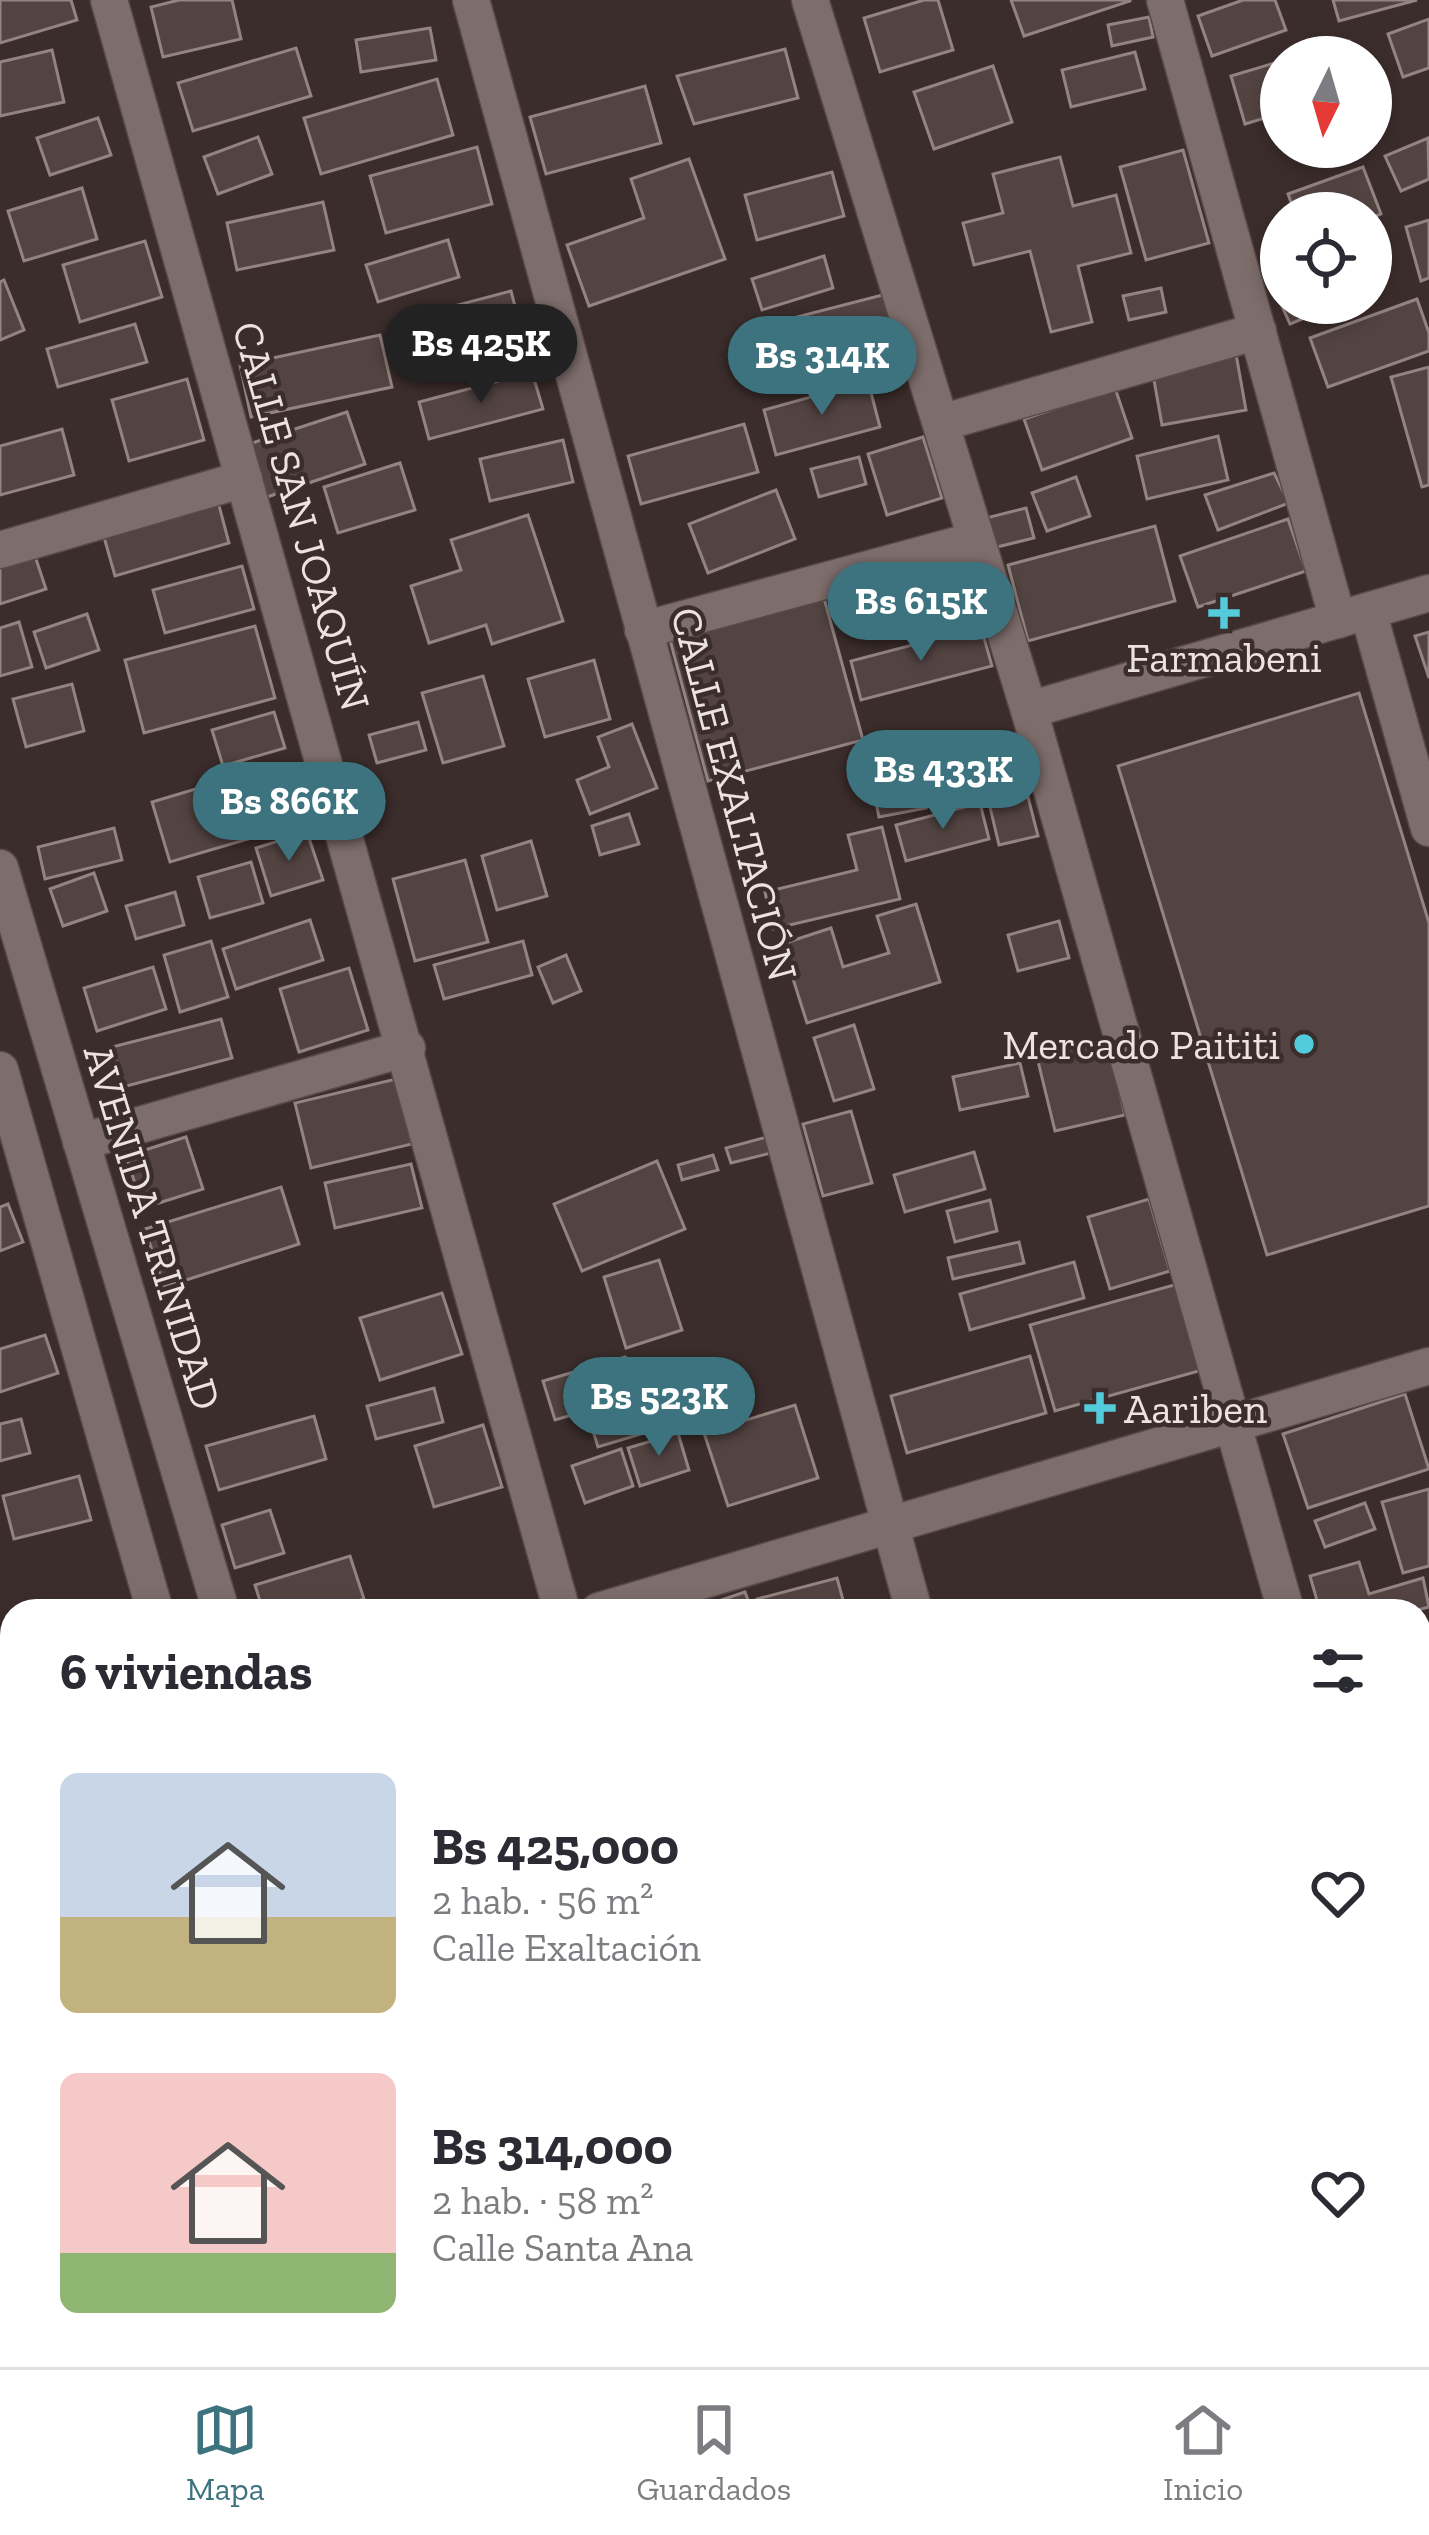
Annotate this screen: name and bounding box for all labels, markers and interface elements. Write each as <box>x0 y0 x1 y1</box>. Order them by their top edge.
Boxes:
north arrow <box>1260 36 1392 168</box>
map controls <box>1260 36 1392 324</box>
button: locate <box>1260 192 1392 324</box>
pin: Bs 425K <box>370 304 592 406</box>
street label: CALLE SAN JOAQUÍN <box>222 316 381 717</box>
pin: Bs 314K <box>711 316 933 418</box>
text: Bs 425K <box>411 319 551 366</box>
text: Bs 314K <box>755 331 889 378</box>
pin: Bs 615K <box>810 562 1032 664</box>
text: Bs 615K <box>855 577 987 624</box>
marker: Farmabeni <box>1211 600 1237 626</box>
street label: CALLE EXALTACIÓN <box>660 602 809 986</box>
place label: Farmabeni <box>1126 632 1322 683</box>
pin: Bs 433K <box>832 730 1054 832</box>
text: Bs 433K <box>873 745 1013 792</box>
pin: Bs 866K <box>178 762 400 864</box>
text: Bs 866K <box>220 777 358 824</box>
place label: Mercado Paititi <box>1002 1019 1280 1070</box>
marker: Mercado Paititi <box>1291 1031 1317 1057</box>
street label: AVENIDA TRINIDAD <box>73 1039 232 1416</box>
pin: Bs 523K <box>548 1357 770 1459</box>
text: Bs 523K <box>590 1372 728 1419</box>
place label: Aariben <box>1124 1383 1267 1434</box>
marker: Aariben <box>1087 1395 1113 1421</box>
icon: filters <box>1305 1638 1371 1704</box>
text: 6 viviendas <box>60 1641 312 1702</box>
text: Bs 425,000 <box>432 1816 679 1877</box>
icon: home <box>156 1821 300 1965</box>
icon: heart <box>1305 1860 1371 1926</box>
text: 2 hab. · 56 m² <box>432 1877 653 1924</box>
text: Calle Exaltación <box>432 1924 701 1971</box>
text: Bs 314,000 <box>432 2116 673 2177</box>
icon: home <box>156 2121 300 2265</box>
icon: heart <box>1305 2160 1371 2226</box>
text: 2 hab. · 58 m² <box>432 2177 654 2224</box>
text: Calle Santa Ana <box>432 2224 693 2271</box>
tab: Mapa <box>186 2397 265 2508</box>
tab: Guardados <box>636 2397 791 2508</box>
tab: Inicio <box>1163 2397 1243 2508</box>

